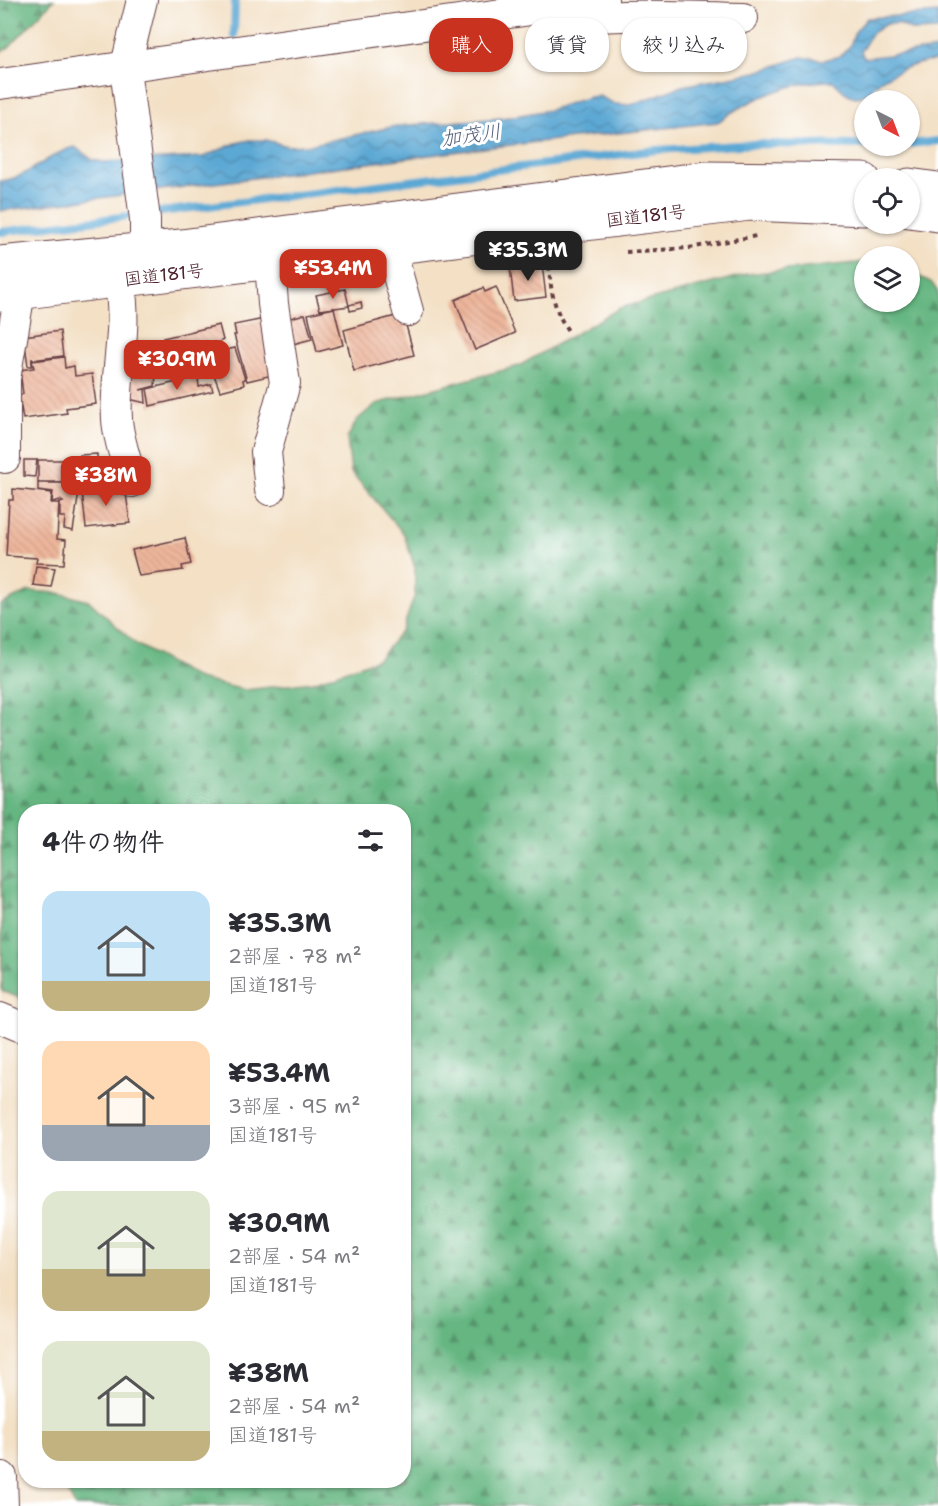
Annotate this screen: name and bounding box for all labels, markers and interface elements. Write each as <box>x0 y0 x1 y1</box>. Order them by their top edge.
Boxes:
chip: 購入 <box>429 18 513 72</box>
chip: 賃貸 <box>525 18 609 72</box>
chip: 絞り込み <box>621 18 747 72</box>
north arrow <box>854 90 920 156</box>
map controls <box>854 90 920 312</box>
water label: 加茂川 <box>439 118 503 152</box>
button: locate <box>854 168 920 234</box>
street label: 国道181号 <box>605 199 687 233</box>
pin: ¥35.3M <box>479 231 577 282</box>
text: ¥35.3M <box>488 237 568 263</box>
button: layers <box>854 246 920 312</box>
pin: ¥53.4M <box>284 249 382 300</box>
text: ¥53.4M <box>294 255 372 281</box>
street label: 国道181号 <box>123 258 205 292</box>
pin: ¥30.9M <box>128 340 226 391</box>
text: ¥30.9M <box>138 346 216 372</box>
pin: ¥38M <box>70 456 142 507</box>
text: ¥38M <box>75 462 137 488</box>
text: 4件の物件 <box>42 824 164 859</box>
icon: filters <box>354 824 387 857</box>
text: ¥35.3M <box>228 905 331 940</box>
icon: home <box>90 915 162 987</box>
text: 2部屋 · 78 m² <box>228 943 362 969</box>
text: 国道181号 <box>228 972 318 998</box>
text: ¥53.4M <box>228 1055 330 1090</box>
icon: home <box>90 1065 162 1137</box>
text: 3部屋 · 95 m² <box>228 1093 360 1119</box>
text: 国道181号 <box>228 1122 318 1148</box>
text: ¥30.9M <box>228 1205 330 1240</box>
icon: home <box>90 1215 162 1287</box>
text: 2部屋 · 54 m² <box>228 1243 360 1269</box>
text: 国道181号 <box>228 1272 318 1298</box>
text: ¥38M <box>228 1355 309 1390</box>
icon: home <box>90 1365 162 1437</box>
text: 2部屋 · 54 m² <box>228 1393 360 1419</box>
text: 国道181号 <box>228 1422 318 1448</box>

